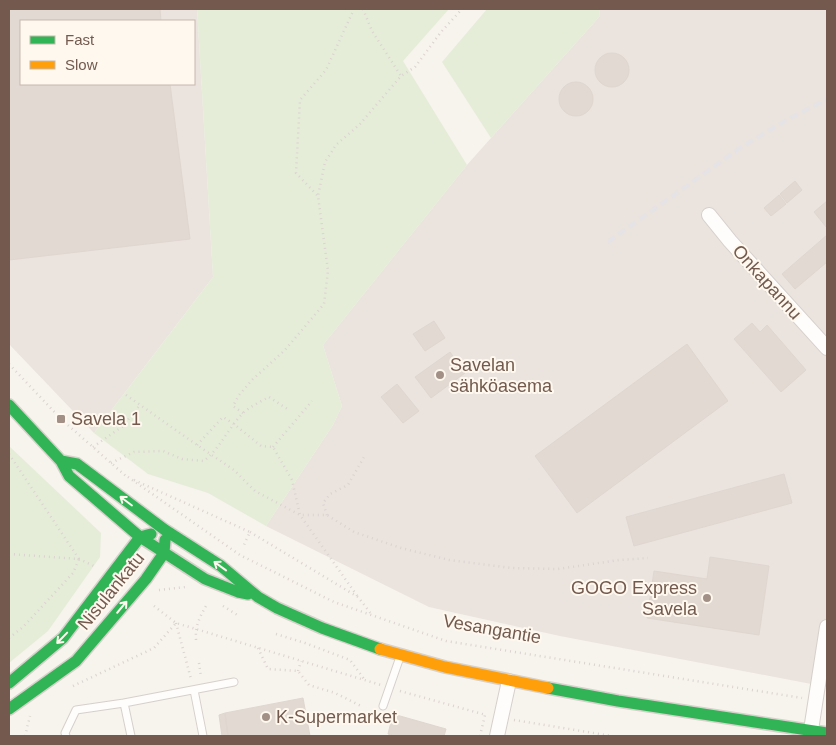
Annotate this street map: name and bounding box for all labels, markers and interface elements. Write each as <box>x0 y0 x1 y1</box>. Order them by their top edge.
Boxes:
legend <box>20 20 195 85</box>
text: Fast <box>65 31 95 48</box>
text: Slow <box>65 56 98 73</box>
street label: Onkapannu <box>728 241 806 323</box>
place label: Savelan sähköasema <box>450 355 553 396</box>
marker: Savelan sähköasema <box>434 369 446 381</box>
place label: Savela 1 <box>71 409 141 429</box>
marker: Savela 1 <box>55 413 67 425</box>
one-way arrow <box>119 496 133 506</box>
street label: Nisulankatu <box>74 548 148 634</box>
one-way arrow <box>213 561 227 571</box>
place label: GOGO Express Savela <box>571 578 698 619</box>
marker: GOGO Express Savela <box>701 592 713 604</box>
one-way arrow <box>116 601 127 614</box>
street label: Vesangantie <box>441 611 543 647</box>
one-way arrow <box>56 632 68 644</box>
place label: K-Supermarket <box>276 707 397 727</box>
marker: K-Supermarket <box>260 711 272 723</box>

